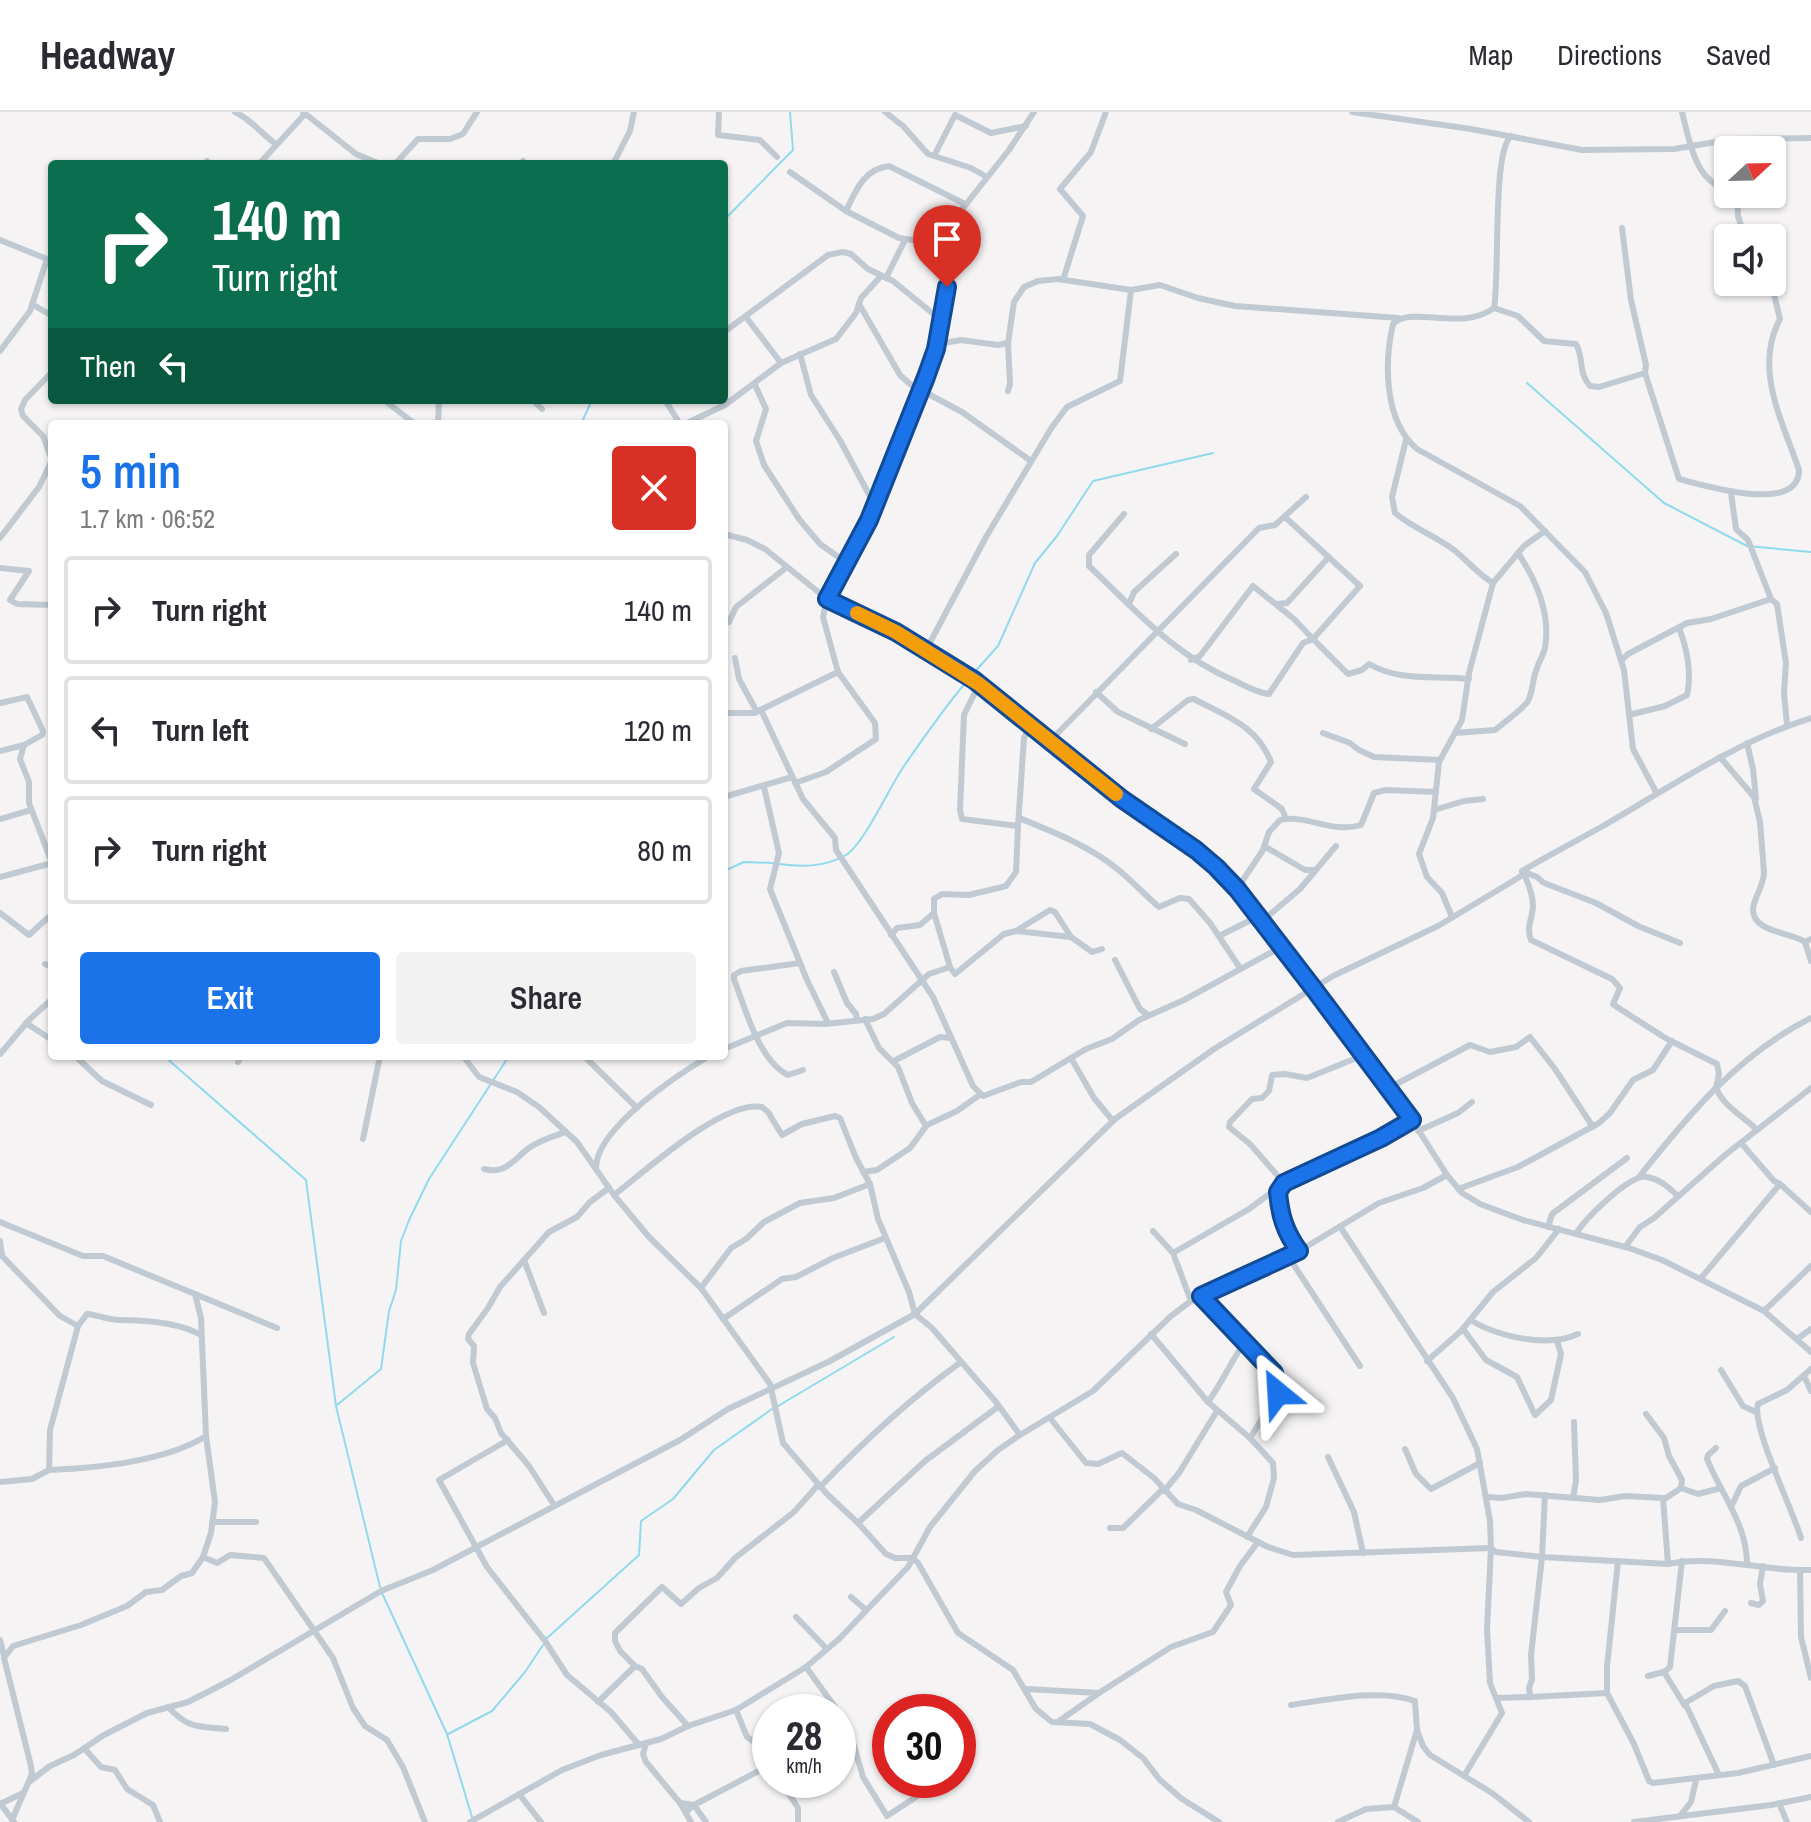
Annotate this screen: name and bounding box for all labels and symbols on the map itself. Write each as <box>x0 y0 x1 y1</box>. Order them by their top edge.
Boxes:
north arrow <box>1714 136 1786 208</box>
pin <box>913 205 981 287</box>
position arrow <box>1236 1351 1320 1435</box>
speed limit sign: 30 <box>872 1694 976 1798</box>

